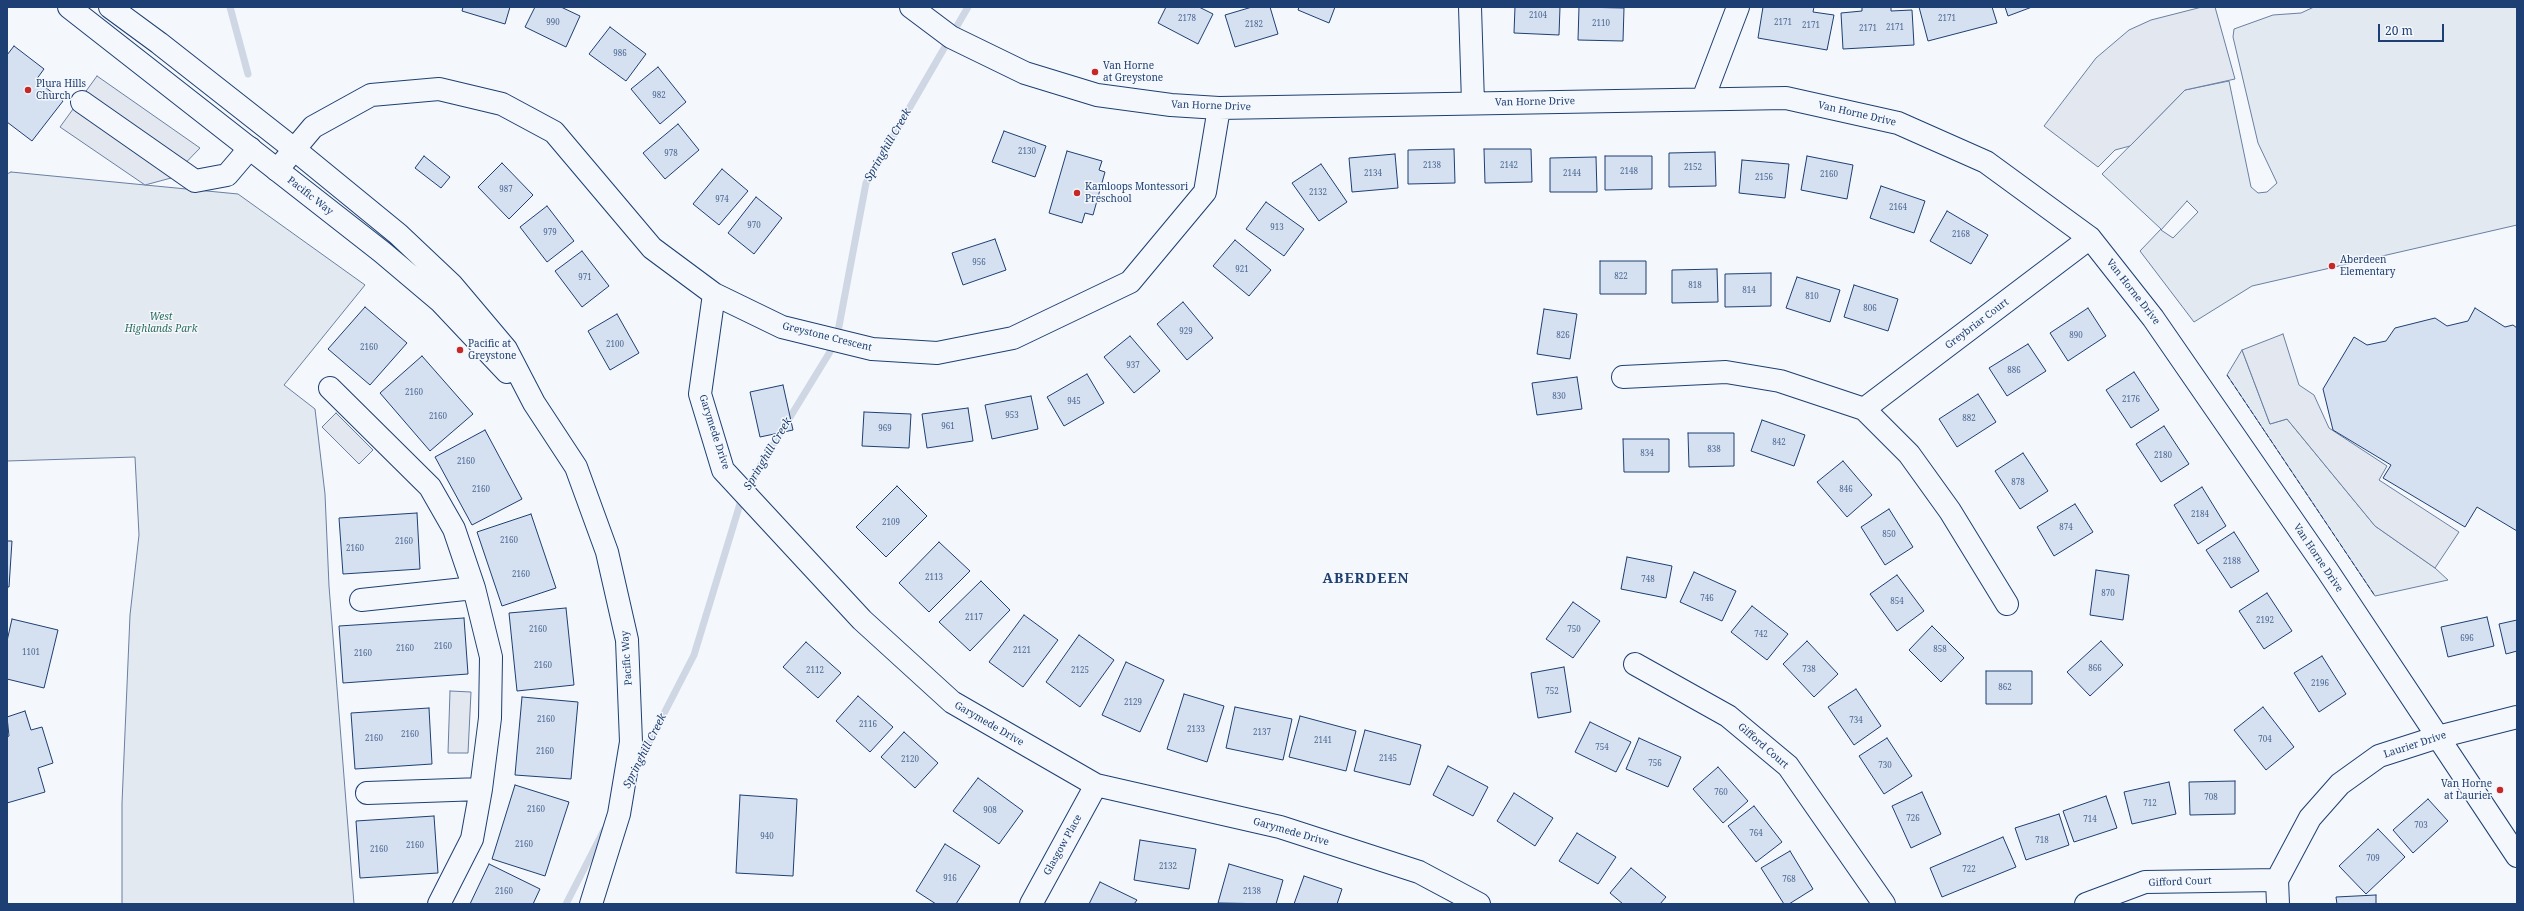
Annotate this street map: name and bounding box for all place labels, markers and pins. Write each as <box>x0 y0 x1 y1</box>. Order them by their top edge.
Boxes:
place label: Van Horne at Greystone <box>1103 60 1163 84</box>
marker: Van Horne at Greystone <box>1090 67 1100 77</box>
place label: Plura Hills Church <box>36 78 86 102</box>
marker: Plura Hills Church <box>23 85 33 95</box>
place label: Kamloops Montessori Preschool <box>1085 181 1188 204</box>
marker: Kamloops Montessori Preschool <box>1072 188 1082 198</box>
place label: Aberdeen Elementary <box>2340 254 2395 278</box>
marker: Aberdeen Elementary <box>2327 261 2337 271</box>
place label: Pacific at Greystone <box>468 338 516 362</box>
marker: Pacific at Greystone <box>455 345 465 355</box>
place label: Van Horne at Laurier <box>2441 778 2492 802</box>
marker: Van Horne at Laurier <box>2495 785 2505 795</box>

